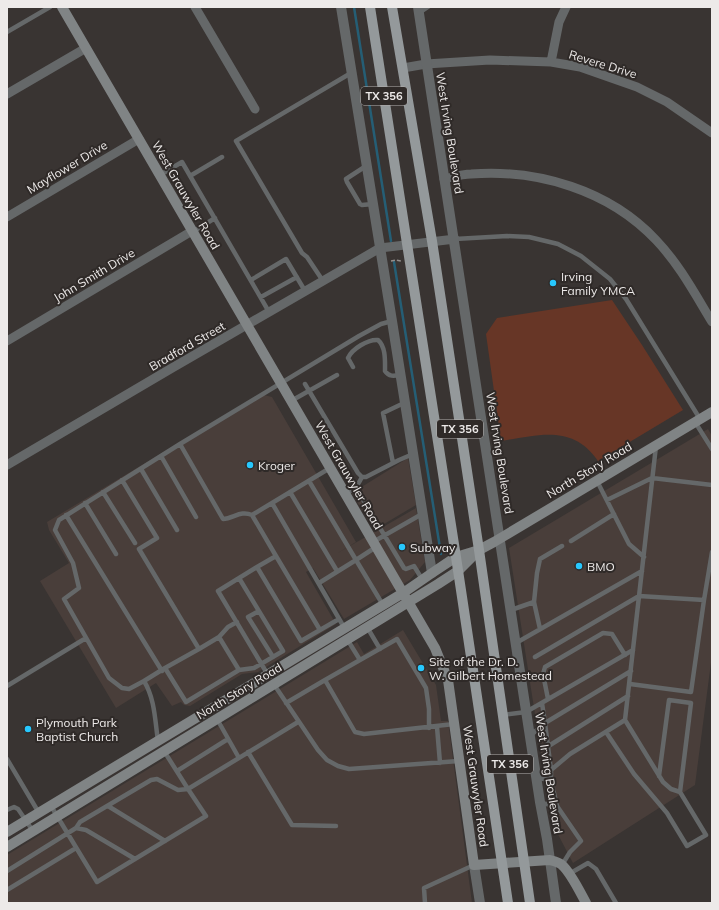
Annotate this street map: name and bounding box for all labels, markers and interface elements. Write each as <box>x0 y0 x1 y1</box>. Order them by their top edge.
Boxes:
street label: Revere Drive <box>567 47 639 81</box>
street label: West Irving Boulevard <box>433 71 467 195</box>
road number: TX 356 <box>361 87 407 105</box>
street label: Mayflower Drive <box>24 137 110 197</box>
street label: West Grauwyler Road <box>149 138 223 252</box>
street label: John Smith Drive <box>51 245 137 305</box>
place label: Irving Family YMCA <box>561 269 635 298</box>
marker: Irving Family YMCA <box>548 278 558 288</box>
street label: Bradford Street <box>146 318 228 374</box>
street label: West Irving Boulevard <box>483 391 517 515</box>
street label: West Grauwyler Road <box>312 418 386 532</box>
road number: TX 356 <box>437 420 483 438</box>
street label: North Story Road <box>544 439 634 501</box>
place label: Kroger <box>258 458 296 473</box>
marker: Kroger <box>245 460 255 470</box>
place label: Subway <box>410 540 456 555</box>
marker: Subway <box>397 542 407 552</box>
place label: BMO <box>587 559 615 574</box>
marker: BMO <box>574 561 584 571</box>
place label: Site of the Dr. D. W. Gilbert Homestead <box>429 654 552 683</box>
street label: North Story Road <box>194 660 284 722</box>
marker: Site of the Dr. D. W. Gilbert Homestead <box>416 663 426 673</box>
street label: West Irving Boulevard <box>532 711 566 835</box>
place label: Plymouth Park Baptist Church <box>36 715 118 744</box>
marker: Plymouth Park Baptist Church <box>23 724 33 734</box>
street label: West Grauwyler Road <box>460 724 492 848</box>
road number: TX 356 <box>487 755 533 773</box>

